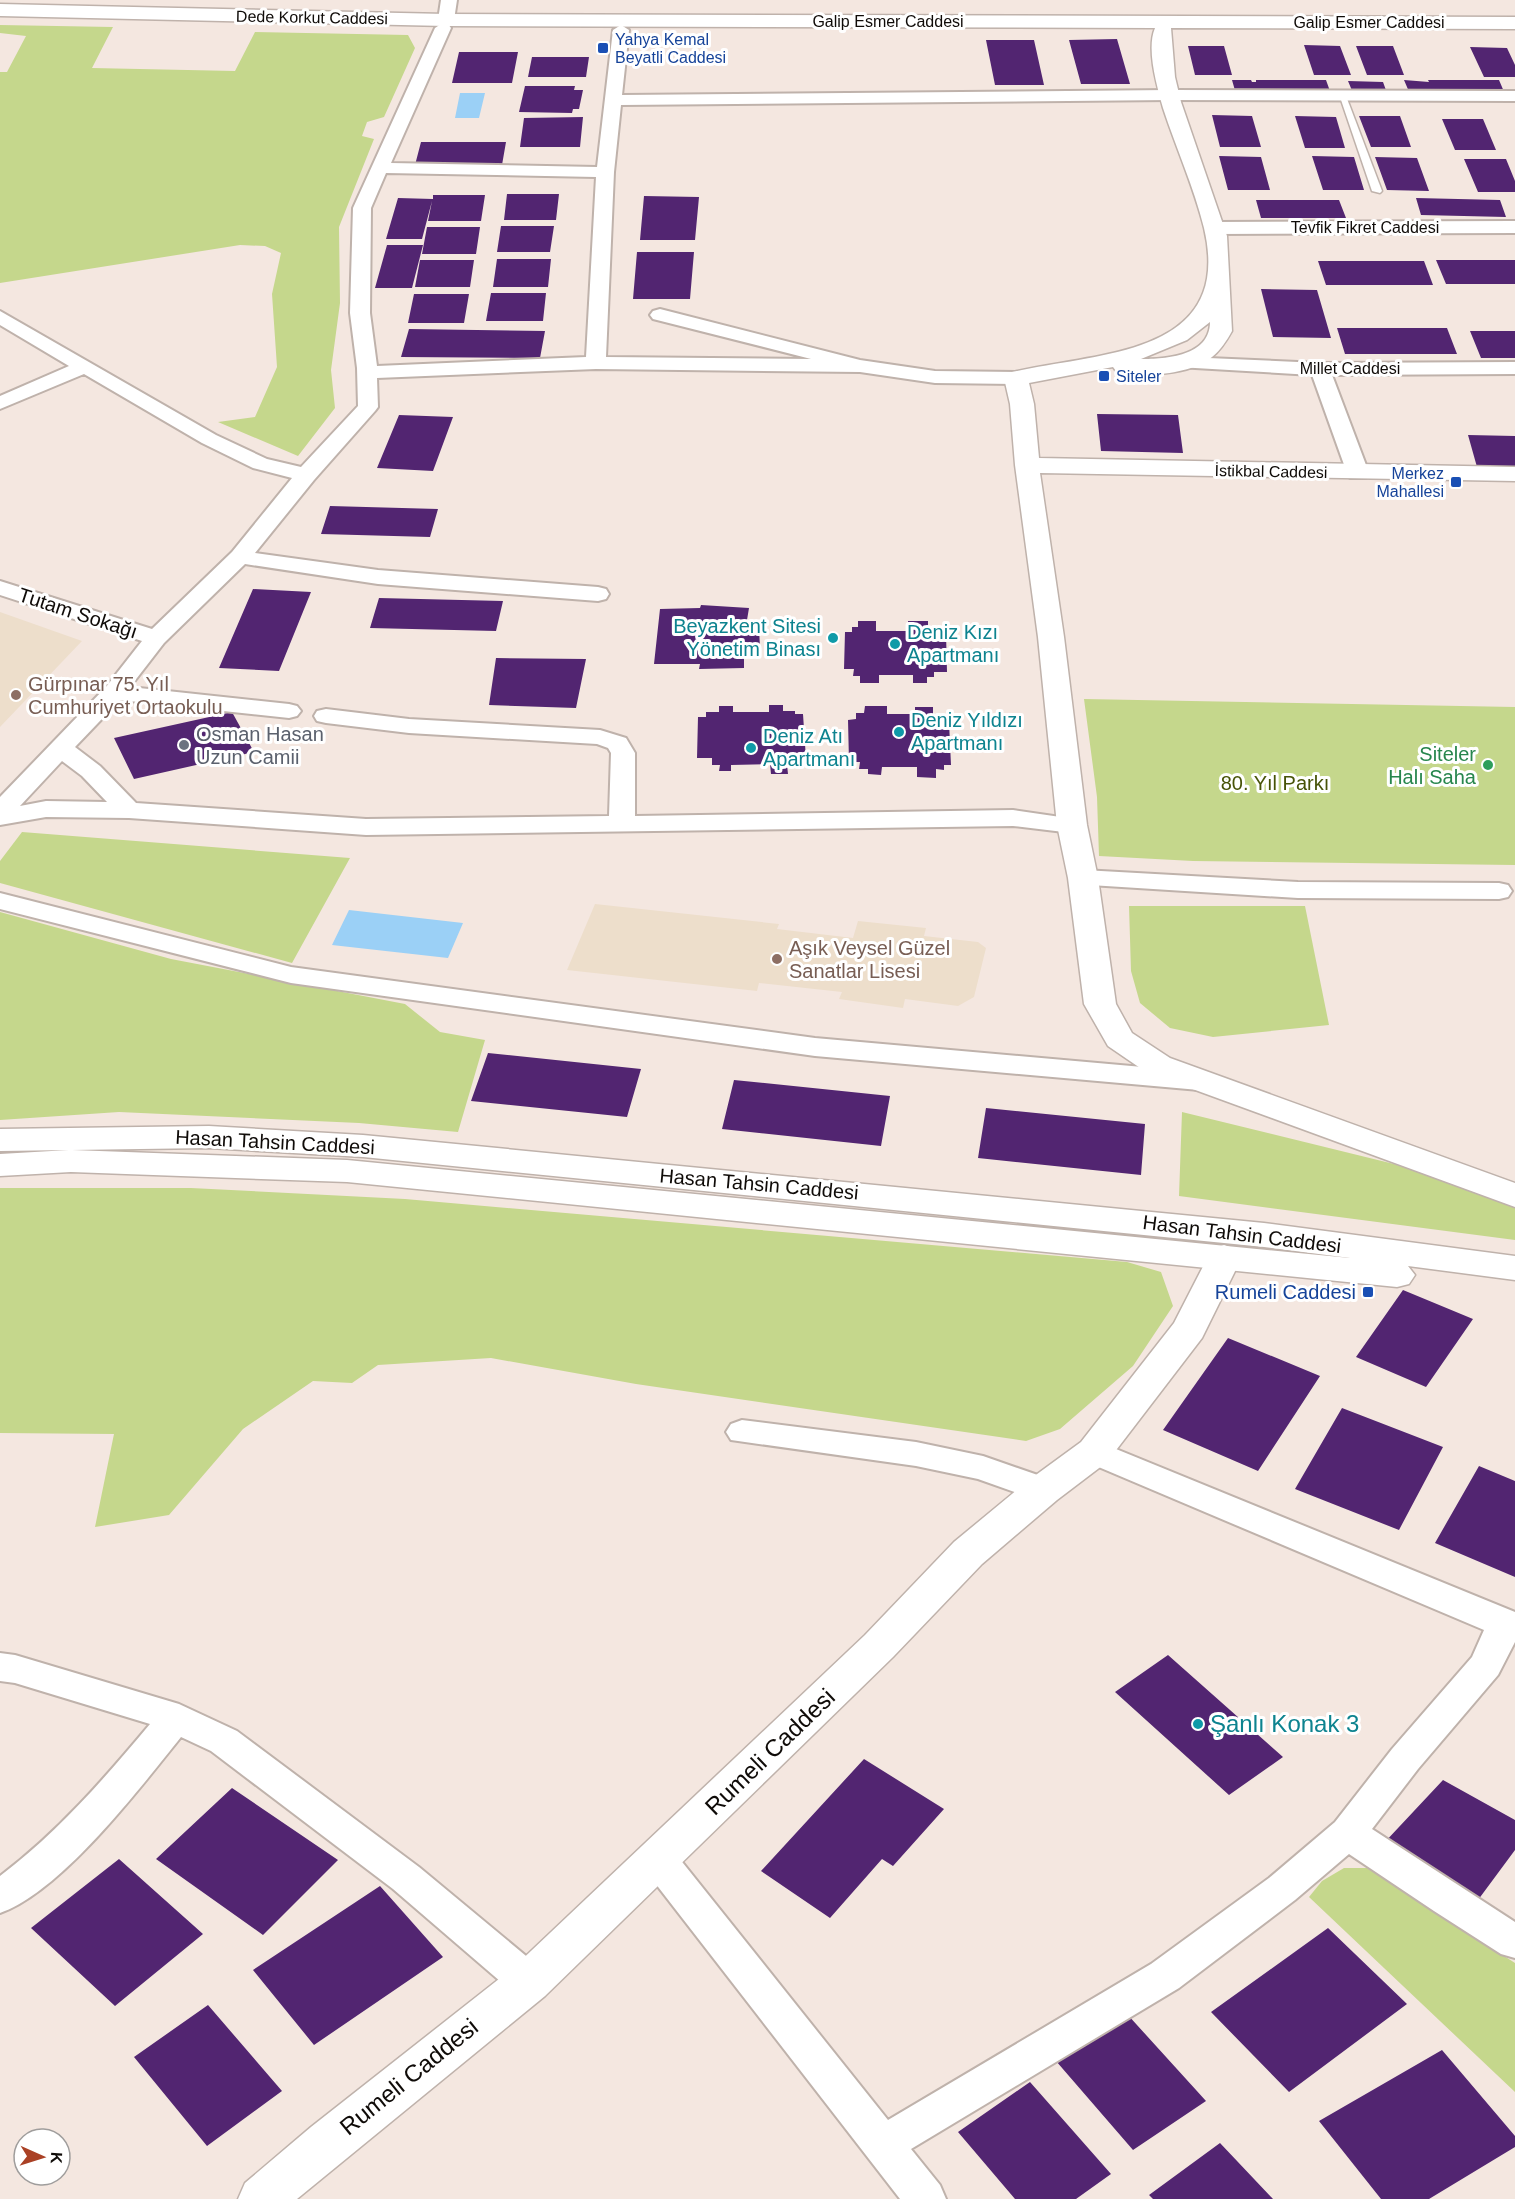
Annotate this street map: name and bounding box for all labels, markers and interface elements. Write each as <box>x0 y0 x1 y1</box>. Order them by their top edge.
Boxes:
street label: Dede Korkut Caddesi <box>236 8 388 27</box>
street label: Galip Esmer Caddesi <box>812 13 964 30</box>
street label: Galip Esmer Caddesi <box>1293 14 1445 31</box>
place label: Yahya Kemal Beyatli Caddesi <box>615 31 726 66</box>
marker: Yahya Kemal Beyatli Caddesi <box>596 41 610 55</box>
street label: Tevfik Fikret Caddesi <box>1291 219 1439 236</box>
street label: Millet Caddesi <box>1300 360 1400 377</box>
place label: Siteler <box>1116 368 1162 385</box>
marker: Siteler <box>1097 369 1111 383</box>
street label: İstikbal Caddesi <box>1214 461 1328 481</box>
place label: Merkez Mahallesi <box>1376 465 1444 500</box>
marker: Merkez Mahallesi <box>1449 475 1463 489</box>
street label: Tutam Sokağı <box>16 583 140 643</box>
place label: Beyazkent Sitesi Yönetim Binası <box>673 615 821 660</box>
place label: Deniz Kızı Apartmanı <box>907 621 999 666</box>
marker: Beyazkent Sitesi Yönetim Binası <box>826 631 840 645</box>
marker: Deniz Kızı Apartmanı <box>888 637 902 651</box>
place label: Gürpınar 75. Yıl Cumhuriyet Ortaokulu <box>28 673 223 718</box>
marker: Gürpınar 75. Yıl Cumhuriyet Ortaokulu <box>9 688 23 702</box>
place label: Deniz Yıldızı Apartmanı <box>911 709 1023 754</box>
place label: Osman Hasan Uzun Camii <box>196 723 324 768</box>
place label: Deniz Atı Apartmanı <box>763 725 855 770</box>
marker: Deniz Yıldızı Apartmanı <box>892 725 906 739</box>
marker: Osman Hasan Uzun Camii <box>177 738 191 752</box>
marker: Deniz Atı Apartmanı <box>744 741 758 755</box>
place label: Siteler Halı Saha <box>1388 743 1477 788</box>
marker: Siteler Halı Saha <box>1481 758 1495 772</box>
park label: 80. Yıl Parkı <box>1221 772 1329 794</box>
place label: Aşık Veysel Güzel Sanatlar Lisesi <box>789 937 950 982</box>
marker: Aşık Veysel Güzel Sanatlar Lisesi <box>770 952 784 966</box>
street label: Hasan Tahsin Caddesi <box>175 1126 375 1158</box>
street label: Hasan Tahsin Caddesi <box>659 1164 859 1204</box>
street label: Hasan Tahsin Caddesi <box>1142 1211 1342 1257</box>
place label: Rumeli Caddesi <box>1215 1281 1356 1303</box>
marker: Rumeli Caddesi <box>1361 1285 1375 1299</box>
street label: Rumeli Caddesi <box>699 1683 840 1820</box>
place label: Şanlı Konak 3 <box>1210 1710 1359 1737</box>
marker: Şanlı Konak 3 <box>1191 1717 1205 1731</box>
street label: Rumeli Caddesi <box>334 2013 483 2140</box>
north arrow <box>12 2127 72 2187</box>
text: K <box>48 2152 65 2164</box>

